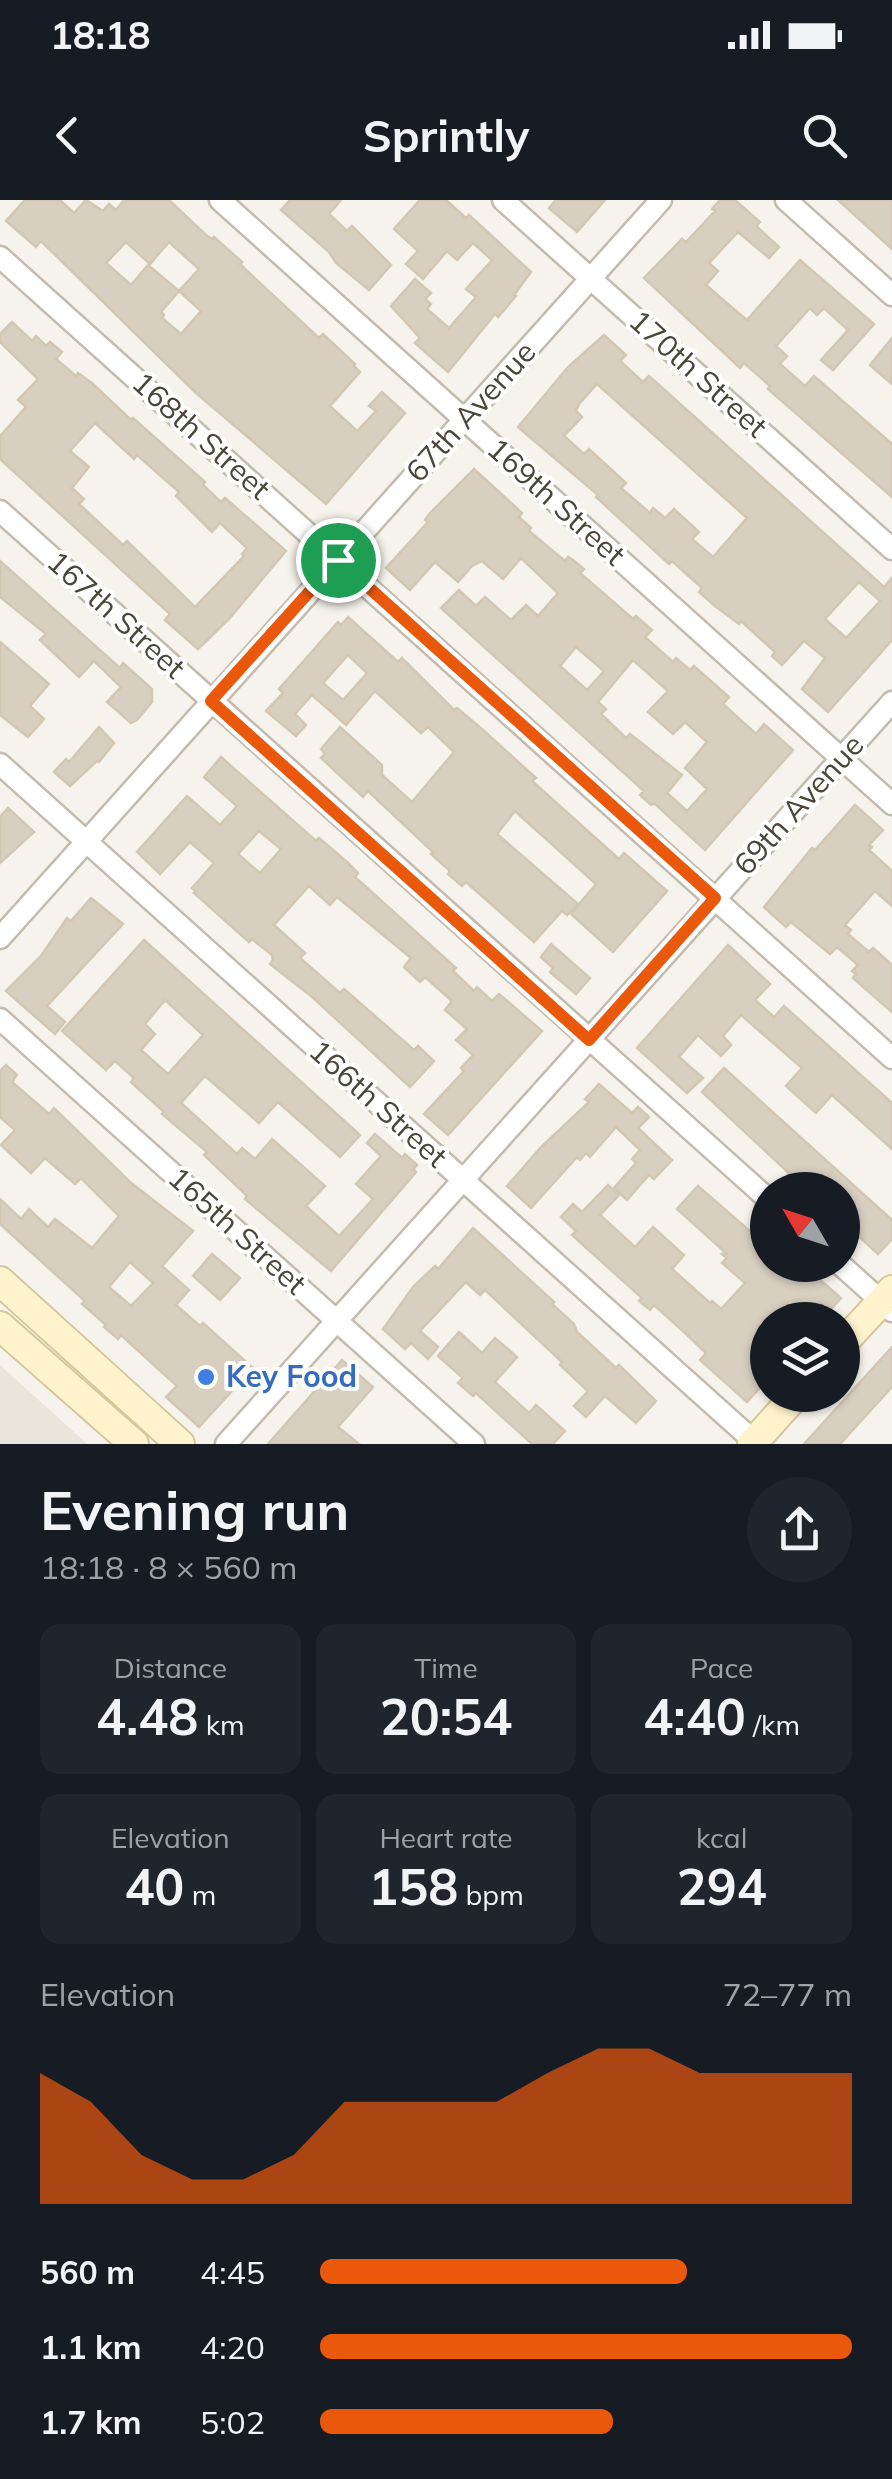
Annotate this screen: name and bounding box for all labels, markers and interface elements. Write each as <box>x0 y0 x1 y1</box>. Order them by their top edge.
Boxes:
text: 18:18 <box>50 11 151 59</box>
text: Sprintly <box>363 107 529 163</box>
icon: back <box>40 108 95 163</box>
icon: search <box>797 108 852 163</box>
street label: 170th Street <box>622 301 776 445</box>
street label: 67th Avenue <box>397 333 543 490</box>
street label: 168th Street <box>125 363 279 507</box>
street label: 169th Street <box>480 429 634 573</box>
pin <box>296 518 381 603</box>
icon: arrive <box>311 533 366 588</box>
street label: 167th Street <box>40 542 194 686</box>
street label: 69th Avenue <box>725 726 871 883</box>
street label: 166th Street <box>302 1031 456 1175</box>
street label: 165th Street <box>161 1158 315 1302</box>
north arrow <box>750 1172 860 1282</box>
map controls <box>750 1172 860 1412</box>
button: layers <box>750 1302 860 1412</box>
place label: Key Food <box>226 1357 357 1395</box>
marker: Key Food <box>195 1366 217 1388</box>
text: Evening run <box>40 1475 349 1544</box>
button: share <box>747 1477 852 1582</box>
text: 18:18 · 8 × 560 m <box>40 1547 297 1587</box>
text: Distance <box>114 1650 227 1685</box>
text: Time <box>414 1650 478 1685</box>
text: Pace <box>690 1650 753 1685</box>
text: 4.48 <box>96 1685 198 1748</box>
text: 20:54 <box>380 1685 512 1748</box>
text: 4:40 <box>643 1685 746 1748</box>
text: km <box>198 1707 245 1742</box>
text: /km <box>746 1707 800 1742</box>
text: Elevation <box>111 1820 230 1855</box>
text: Heart rate <box>379 1820 513 1855</box>
text: kcal <box>696 1820 747 1855</box>
text: 40 <box>124 1855 184 1918</box>
text: 158 <box>368 1855 458 1918</box>
text: 294 <box>677 1855 767 1918</box>
text: m <box>184 1877 216 1912</box>
text: bpm <box>458 1877 524 1912</box>
text: Elevation <box>40 1974 175 2014</box>
text: 72–77 m <box>723 1974 852 2014</box>
text: 560 m <box>40 2252 135 2292</box>
text: 4:45 <box>200 2252 265 2292</box>
text: 1.1 km <box>40 2327 142 2367</box>
text: 4:20 <box>200 2327 265 2367</box>
text: 1.7 km <box>40 2402 142 2442</box>
text: 5:02 <box>200 2402 265 2442</box>

